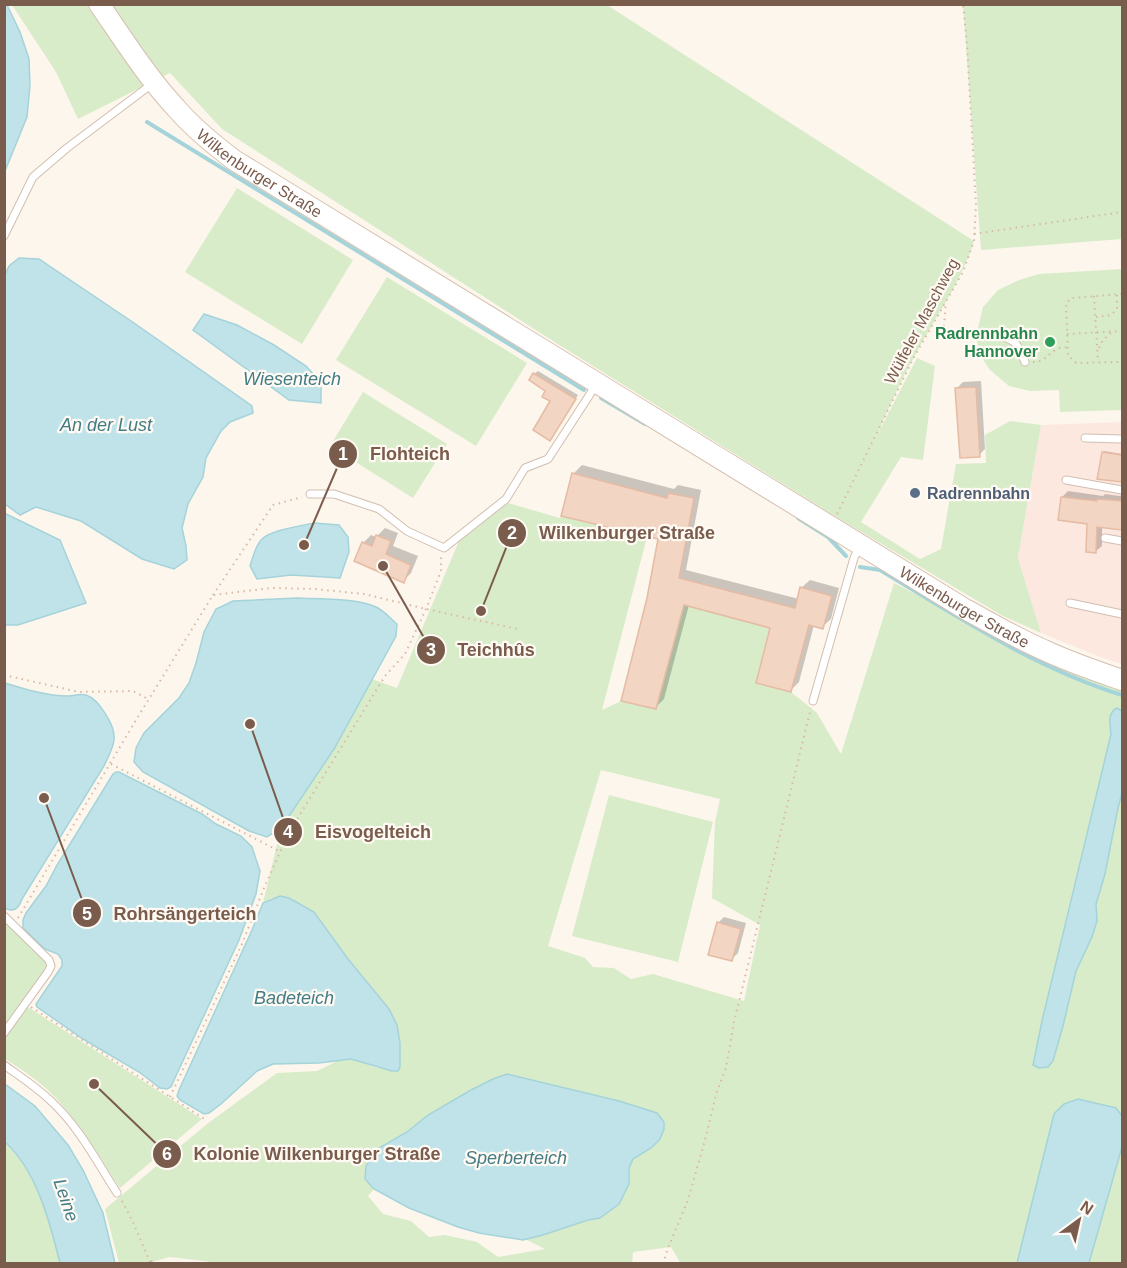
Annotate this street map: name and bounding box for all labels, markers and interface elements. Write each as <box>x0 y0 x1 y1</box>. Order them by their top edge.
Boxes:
street label: Wilkenburger Straße <box>193 126 325 221</box>
street label: Wülfeler Maschweg <box>881 256 962 387</box>
place label: Radrennbahn Hannover <box>935 325 1038 360</box>
marker: Radrennbahn Hannover <box>1043 335 1057 349</box>
water label: Wiesenteich <box>243 369 341 389</box>
water label: An der Lust <box>59 415 153 435</box>
callout: Flohteich <box>328 436 462 472</box>
text: 1 <box>338 444 348 464</box>
text: Flohteich <box>370 444 450 464</box>
place label: Radrennbahn <box>927 485 1030 502</box>
marker: Radrennbahn <box>908 486 922 500</box>
callout: Wilkenburger Straße <box>497 515 727 551</box>
text: 2 <box>507 523 517 543</box>
text: Wilkenburger Straße <box>539 523 715 543</box>
street label: Wilkenburger Straße <box>897 563 1032 651</box>
callout: Teichhûs <box>416 632 547 668</box>
text: 3 <box>426 640 436 660</box>
text: Teichhûs <box>457 640 535 660</box>
callout: Eisvogelteich <box>273 814 443 850</box>
text: 4 <box>283 822 293 842</box>
text: Eisvogelteich <box>315 822 431 842</box>
callout: Rohrsängerteich <box>72 895 269 931</box>
text: 5 <box>82 904 92 924</box>
text: Rohrsängerteich <box>113 904 257 924</box>
water label: Badeteich <box>254 988 334 1008</box>
callout: Kolonie Wilkenburger Straße <box>152 1136 453 1172</box>
text: 6 <box>162 1144 172 1164</box>
text: Kolonie Wilkenburger Straße <box>194 1144 440 1164</box>
water label: Sperberteich <box>465 1148 567 1168</box>
water label: Leine <box>49 1176 83 1224</box>
north arrow <box>1049 1190 1109 1250</box>
text: N <box>1077 1198 1096 1218</box>

